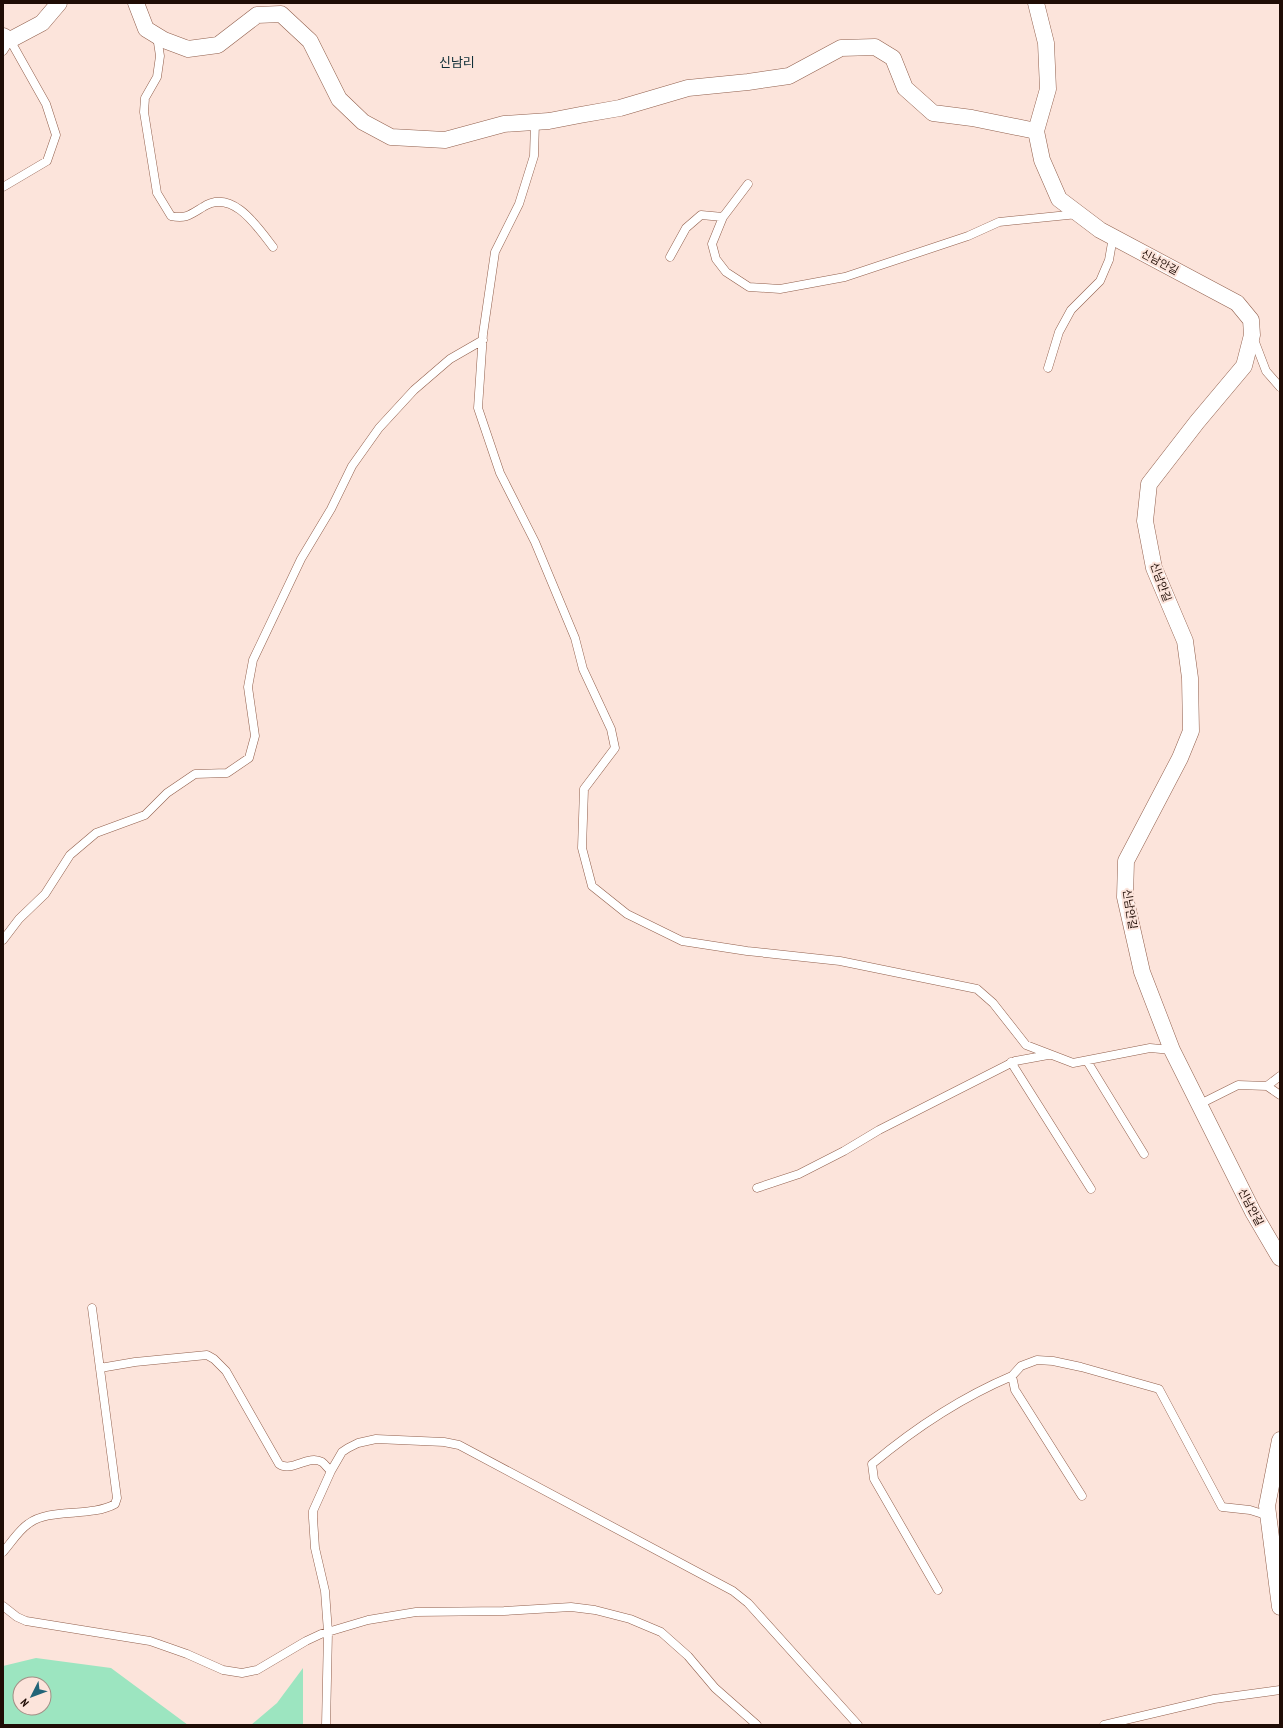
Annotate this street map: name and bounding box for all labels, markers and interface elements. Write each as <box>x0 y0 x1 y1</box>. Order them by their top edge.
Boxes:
district label: 신남리 <box>439 54 475 71</box>
street label: 신남안길 <box>1139 246 1181 278</box>
street label: 신남안길 <box>1147 561 1175 603</box>
street label: 신남안길 <box>1120 888 1140 930</box>
street label: 신남안길 <box>1235 1186 1267 1228</box>
north arrow <box>12 1676 52 1716</box>
text: N <box>17 1696 32 1710</box>

